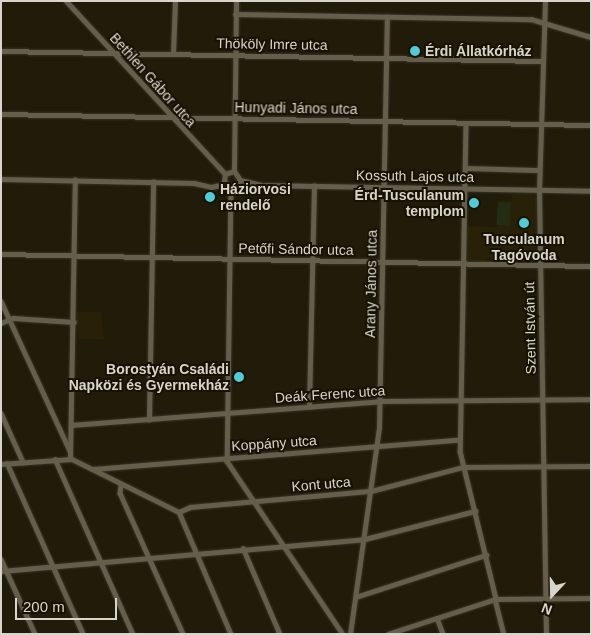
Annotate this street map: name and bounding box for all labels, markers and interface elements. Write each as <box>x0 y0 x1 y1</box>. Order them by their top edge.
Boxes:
street label: Bethlen Gábor utca <box>106 30 200 130</box>
street label: Thököly Imre utca <box>216 35 328 53</box>
place label: Érdi Állatkórház <box>425 43 532 59</box>
marker: Érdi Állatkórház <box>409 45 421 57</box>
street label: Hunyadi János utca <box>234 99 358 117</box>
street label: Kossuth Lajos utca <box>356 167 474 185</box>
place label: Háziorvosi rendelő <box>220 181 291 213</box>
place label: Érd-Tusculanum templom <box>355 187 464 220</box>
marker: Háziorvosi rendelő <box>204 191 216 203</box>
marker: Érd-Tusculanum templom <box>468 197 480 209</box>
marker: Tusculanum Tagóvoda <box>518 217 530 229</box>
street label: Arany János utca <box>362 230 380 338</box>
place label: Tusculanum Tagóvoda <box>483 231 565 264</box>
street label: Petőfi Sándor utca <box>238 240 354 258</box>
street label: Szent István út <box>521 282 539 374</box>
place label: Borostyán Családi Napközi és Gyermekház <box>69 361 229 394</box>
marker: Borostyán Családi Napközi és Gyermekház <box>233 371 245 383</box>
street label: Deák Ferenc utca <box>274 382 386 406</box>
street label: Koppány utca <box>231 432 317 454</box>
street label: Kont utca <box>291 473 351 495</box>
north arrow <box>527 570 577 620</box>
scale bar <box>18 588 120 620</box>
text: 200 m <box>23 598 65 615</box>
text: N <box>539 600 554 618</box>

